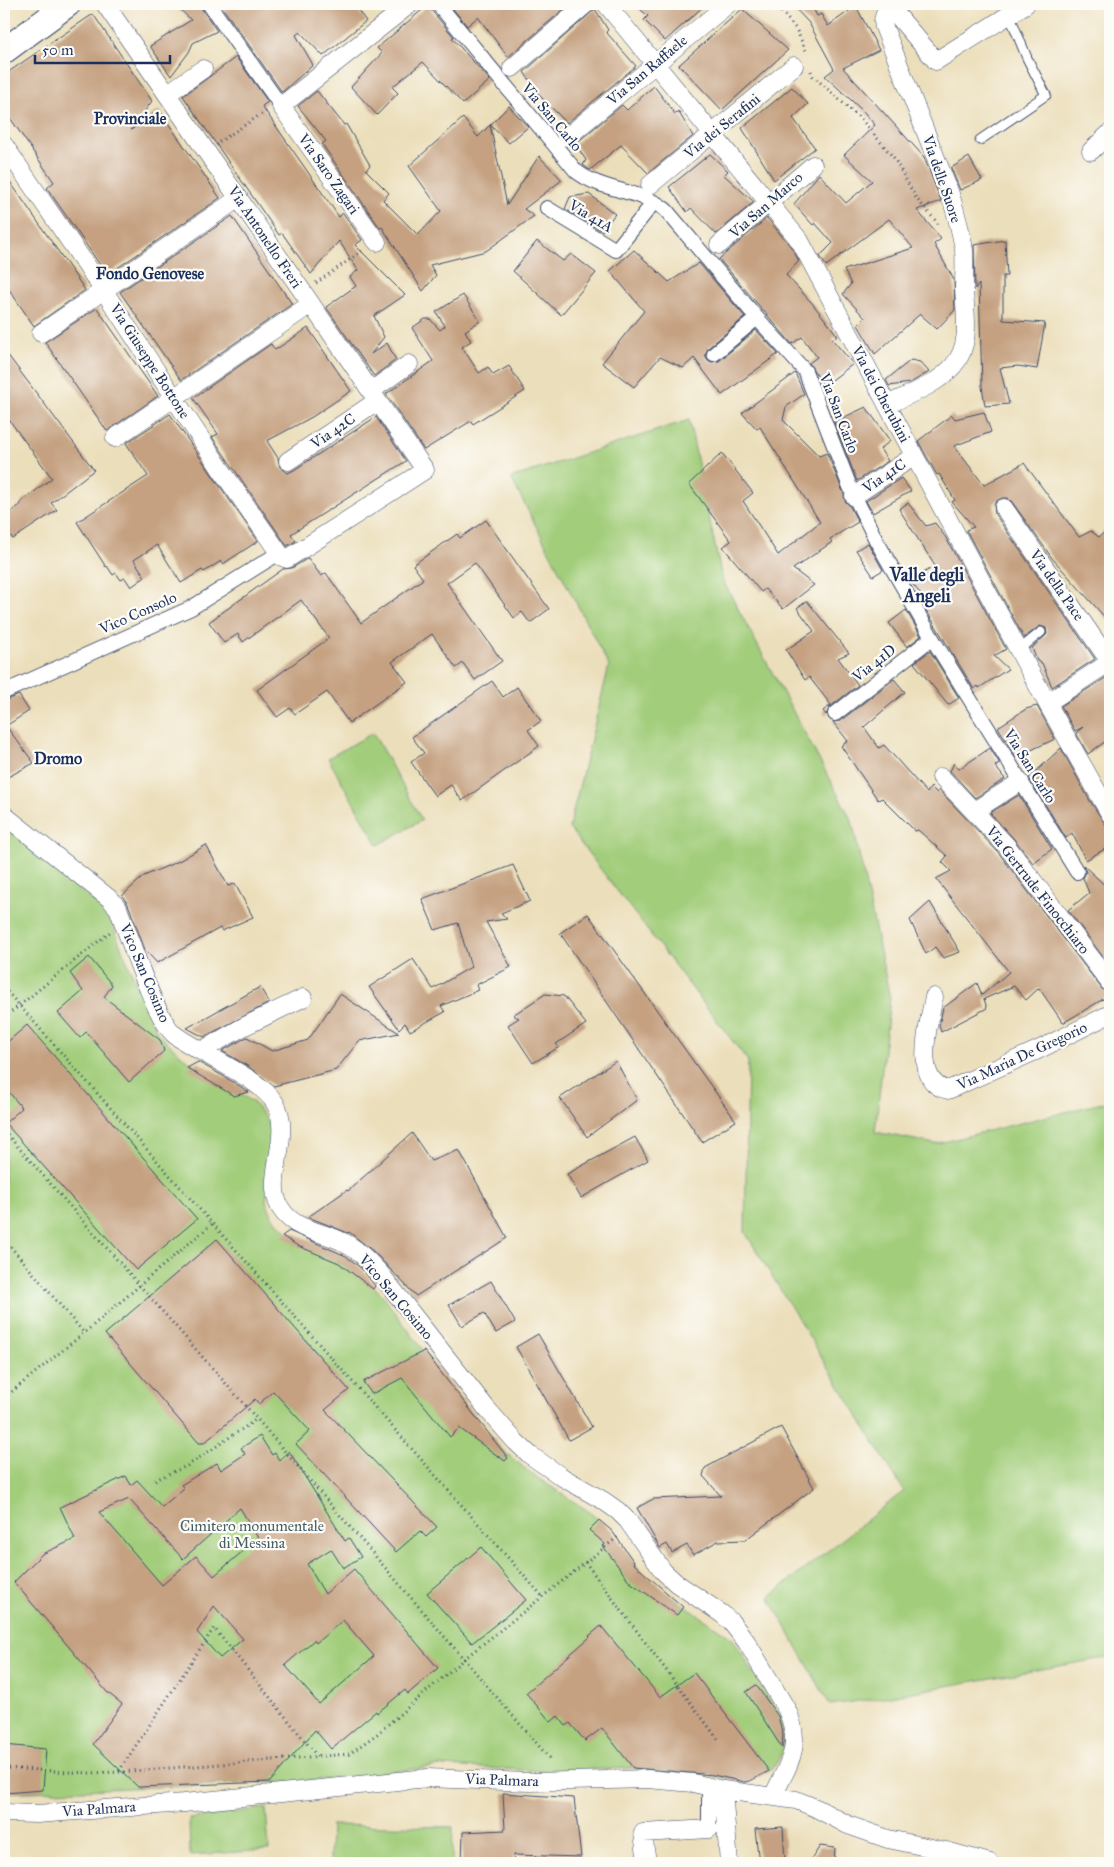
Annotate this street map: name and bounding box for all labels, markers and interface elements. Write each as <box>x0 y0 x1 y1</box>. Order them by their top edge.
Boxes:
street label: Via San Raffaele <box>602 31 691 109</box>
scale bar <box>35 32 170 64</box>
text: 50 m <box>42 41 74 59</box>
street label: Via San Carlo <box>517 78 586 155</box>
street label: Via dei Serafini <box>679 90 764 163</box>
district label: Provinciale <box>94 109 167 128</box>
street label: Via Saro Zagari <box>294 129 363 218</box>
street label: Via delle Suore <box>918 132 965 225</box>
street label: Via San Marco <box>725 168 807 243</box>
street label: Via Antonello Freri <box>224 182 306 292</box>
street label: Via 41A <box>565 195 616 236</box>
district label: Fondo Genovese <box>96 264 204 283</box>
street label: Via Giuseppe Bottone <box>106 299 194 422</box>
street label: Via dei Cherubini <box>847 342 914 446</box>
street label: Via San Carlo <box>815 370 863 456</box>
street label: Via 42C <box>306 410 359 453</box>
street label: Via 41C <box>858 455 909 498</box>
street label: Via della Pace <box>1025 545 1088 624</box>
district label: Valle degli Angeli <box>889 564 965 608</box>
street label: Vico Consolo <box>96 588 180 638</box>
street label: Via 41D <box>848 640 899 686</box>
street label: Via San Carlo <box>1000 725 1060 807</box>
district label: Dromo <box>34 749 82 768</box>
street label: Via Gertrude Finocchiaro <box>982 822 1094 958</box>
street label: Vico San Cosimo <box>116 920 174 1025</box>
street label: Via Maria De Gregorio <box>953 1018 1090 1094</box>
street label: Vico San Cosimo <box>354 1250 437 1344</box>
park label: Cimitero monumentale di Messina <box>180 1517 324 1552</box>
street label: Via Palmara <box>464 1770 540 1790</box>
street label: Via Palmara <box>61 1797 137 1821</box>

